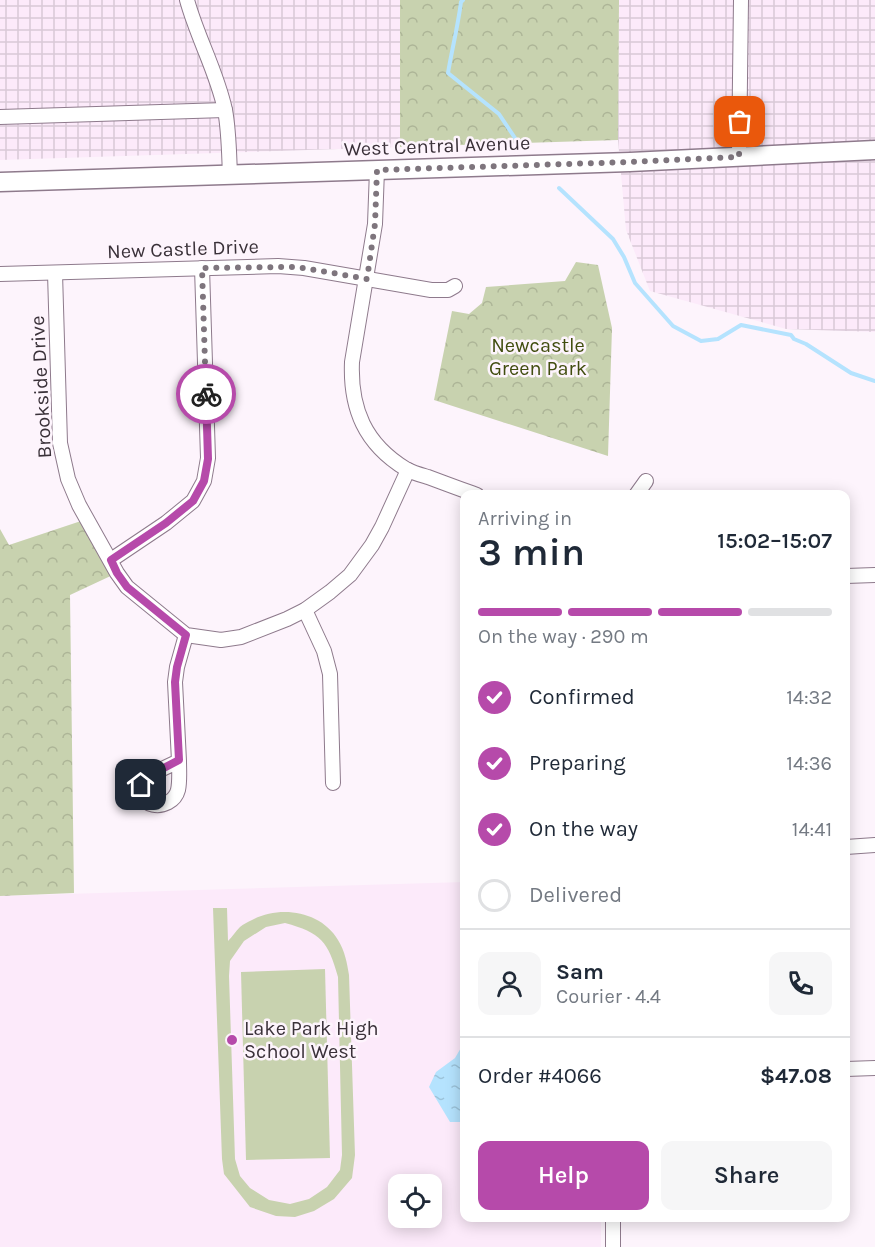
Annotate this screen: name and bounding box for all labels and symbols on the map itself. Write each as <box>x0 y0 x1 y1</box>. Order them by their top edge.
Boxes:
pin <box>714 96 765 147</box>
street label: West Central Avenue <box>343 131 531 161</box>
street label: New Castle Drive <box>107 235 259 263</box>
street label: Brookside Drive <box>26 315 56 459</box>
park label: Newcastle Green Park <box>489 334 587 380</box>
courier <box>176 364 236 424</box>
pin <box>115 759 166 810</box>
place label: Lake Park High School West <box>244 1017 379 1063</box>
marker: Lake Park High School West <box>225 1033 239 1047</box>

